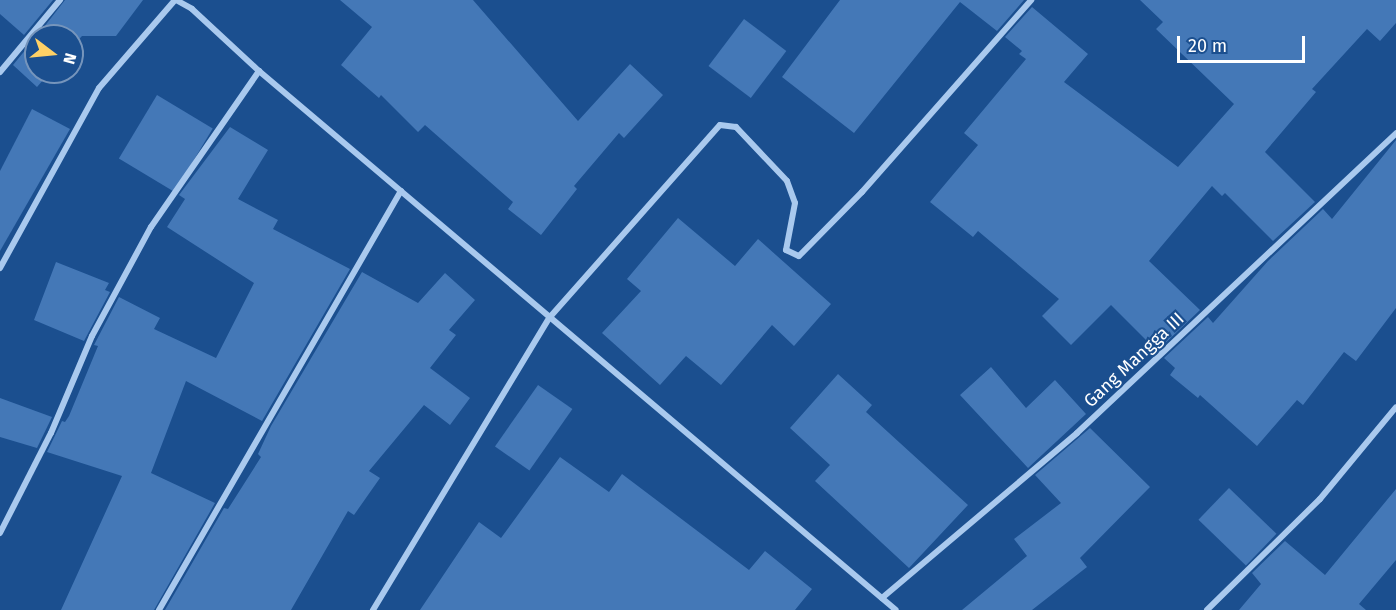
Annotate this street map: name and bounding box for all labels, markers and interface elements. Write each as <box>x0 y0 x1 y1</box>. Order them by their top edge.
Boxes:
north arrow <box>24 24 84 84</box>
scale bar <box>1180 24 1308 62</box>
text: 20 m <box>1188 35 1227 57</box>
text: N <box>59 51 80 66</box>
street label: Gang Mangga III <box>1079 308 1189 412</box>

